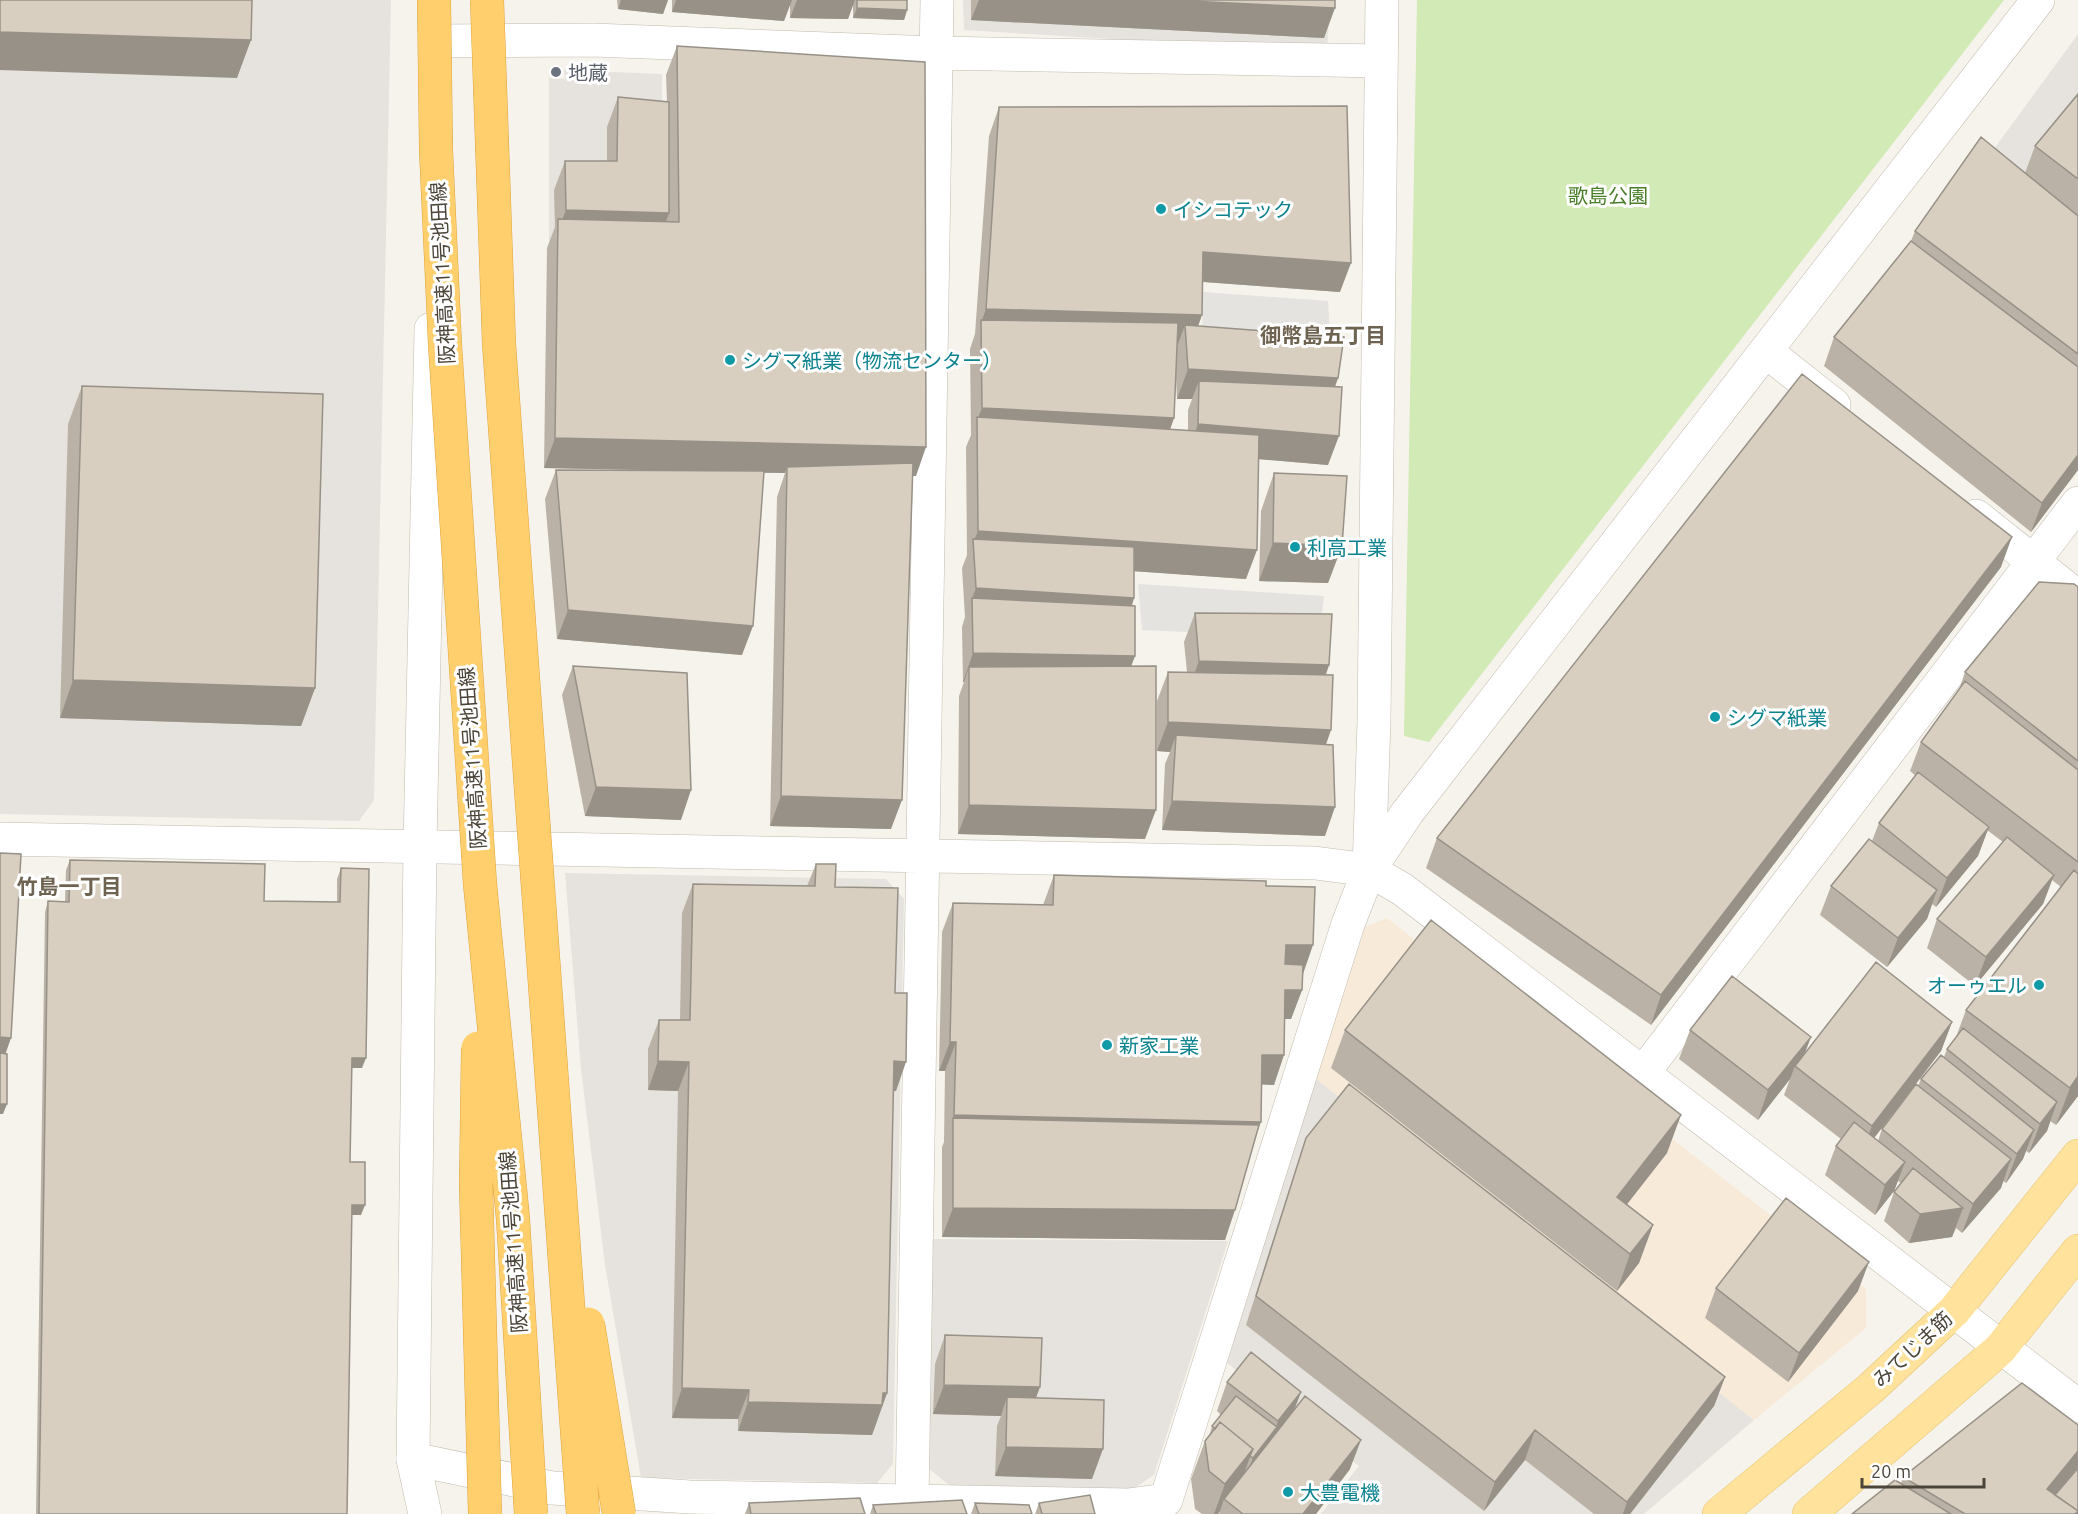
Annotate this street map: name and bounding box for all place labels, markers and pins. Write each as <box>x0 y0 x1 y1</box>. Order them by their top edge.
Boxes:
place label: 地蔵 <box>568 61 608 84</box>
marker: 地蔵 <box>549 65 563 79</box>
place label: イシコテック <box>1173 198 1293 221</box>
marker: イシコテック <box>1154 202 1168 216</box>
place label: シグマ紙業（物流センター） <box>742 349 1002 372</box>
marker: シグマ紙業（物流センター） <box>723 353 737 367</box>
place label: 利高工業 <box>1307 536 1387 559</box>
marker: 利高工業 <box>1288 540 1302 554</box>
place label: シグマ紙業 <box>1727 706 1827 729</box>
marker: シグマ紙業 <box>1708 710 1722 724</box>
place label: オーゥエル <box>1927 974 2027 997</box>
marker: オーゥエル <box>2032 978 2046 992</box>
place label: 新家工業 <box>1119 1034 1199 1057</box>
marker: 新家工業 <box>1100 1038 1114 1052</box>
place label: 大豊電機 <box>1300 1481 1380 1504</box>
marker: 大豊電機 <box>1281 1485 1295 1499</box>

